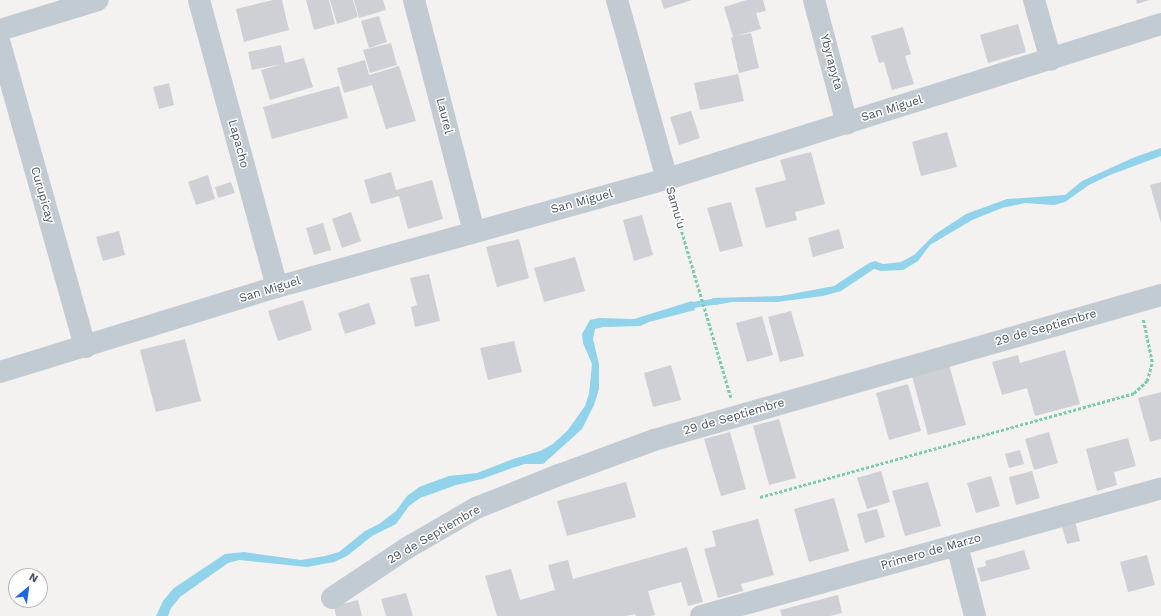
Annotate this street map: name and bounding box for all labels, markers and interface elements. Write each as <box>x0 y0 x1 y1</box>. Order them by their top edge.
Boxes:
street label: Ybyrapyta <box>817 32 845 92</box>
street label: San Miguel <box>859 93 925 125</box>
street label: Laurel <box>433 96 455 136</box>
street label: Lapacho <box>225 118 251 170</box>
street label: Curupicay <box>27 165 57 225</box>
street label: Samu'u <box>662 185 688 231</box>
street label: San Miguel <box>549 187 615 217</box>
street label: San Miguel <box>237 274 303 306</box>
street label: 29 de Septiembre <box>994 307 1098 349</box>
street label: 29 de Septiembre <box>682 396 786 438</box>
street label: 29 de Septiembre <box>385 503 483 567</box>
street label: Primero de Marzo <box>879 531 983 573</box>
north arrow <box>8 568 48 608</box>
text: N <box>27 570 40 586</box>

